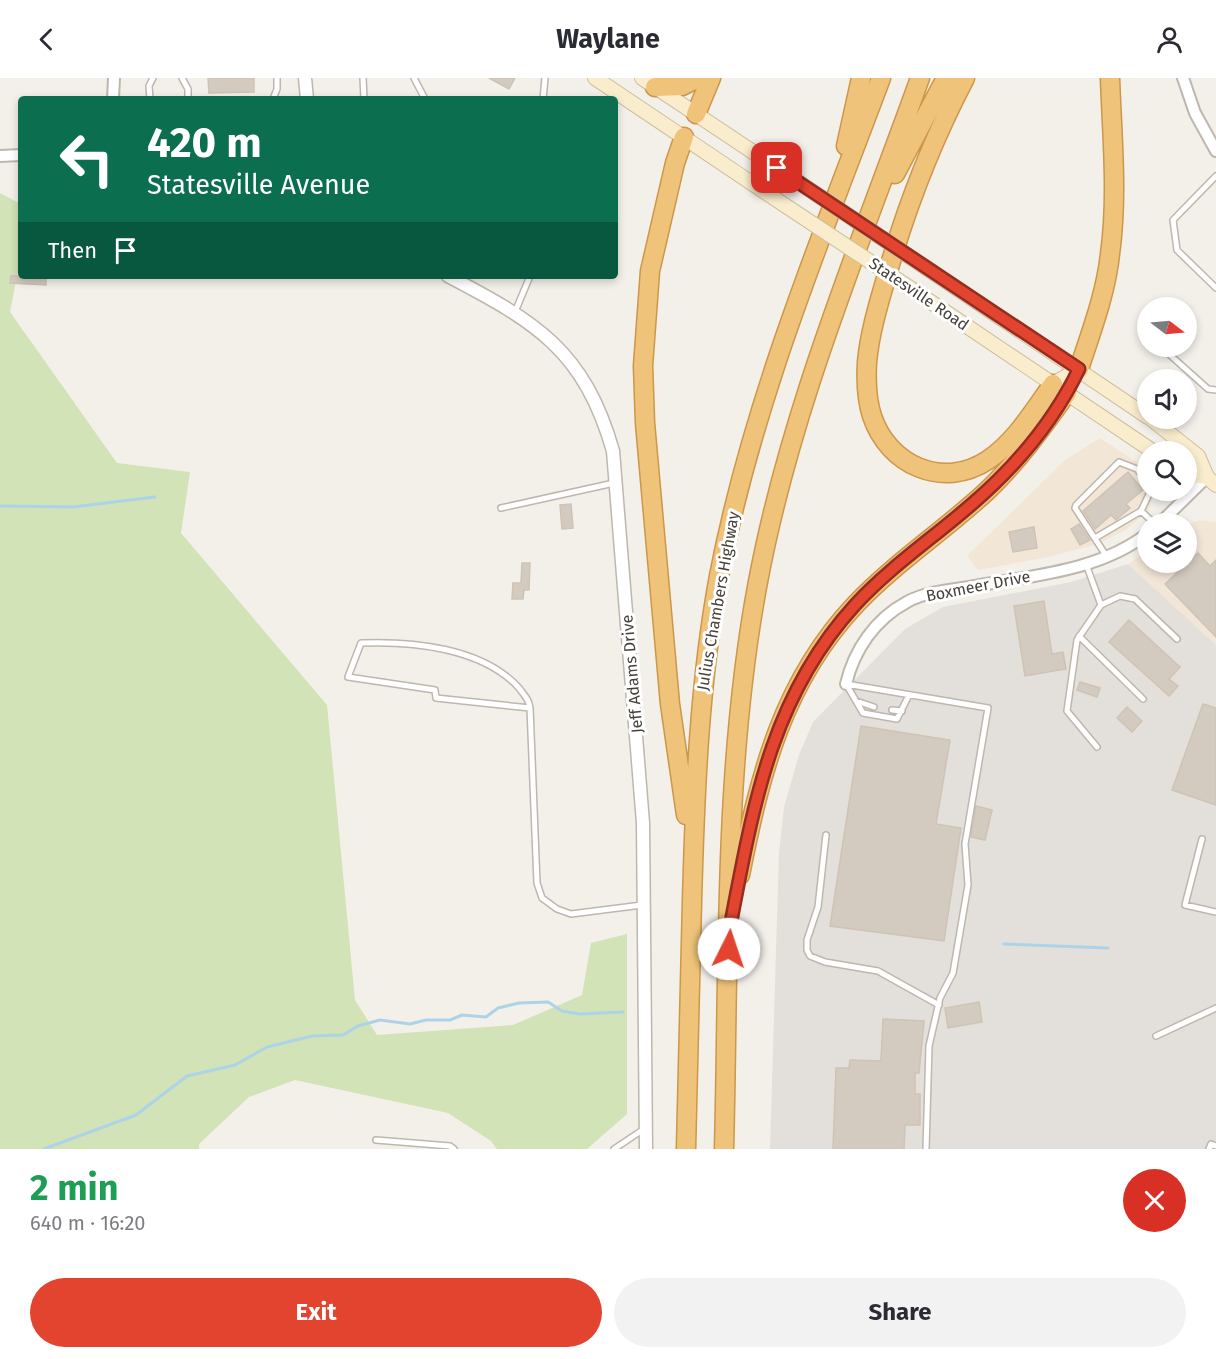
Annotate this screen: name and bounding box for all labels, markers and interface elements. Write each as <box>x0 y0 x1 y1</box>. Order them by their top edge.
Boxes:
icon: back <box>30 23 63 56</box>
text: Waylane <box>556 23 660 55</box>
icon: person <box>1153 23 1186 56</box>
text: 420 m <box>147 118 262 168</box>
icon: left <box>48 120 126 198</box>
pin <box>751 142 802 193</box>
icon: arrive <box>760 151 793 184</box>
text: Statesville Avenue <box>147 169 370 201</box>
icon: arrive <box>109 234 142 267</box>
text: Then <box>48 237 97 264</box>
street label: Statesville Road <box>866 254 972 334</box>
north arrow <box>1137 297 1197 357</box>
map controls <box>1137 297 1197 573</box>
button: sound <box>1137 369 1197 429</box>
button: search <box>1137 441 1197 501</box>
street label: Julius Chambers Highway <box>693 510 743 692</box>
button: layers <box>1137 513 1197 573</box>
street label: Boxmeer Drive <box>924 567 1032 605</box>
street label: Jeff Adams Drive <box>617 614 647 734</box>
position arrow <box>697 917 761 981</box>
text: 2 min <box>30 1166 119 1210</box>
button: close <box>1123 1169 1186 1232</box>
text: 640 m · 16:20 <box>30 1211 145 1235</box>
button: Exit <box>30 1278 602 1347</box>
button: Share <box>614 1278 1186 1347</box>

